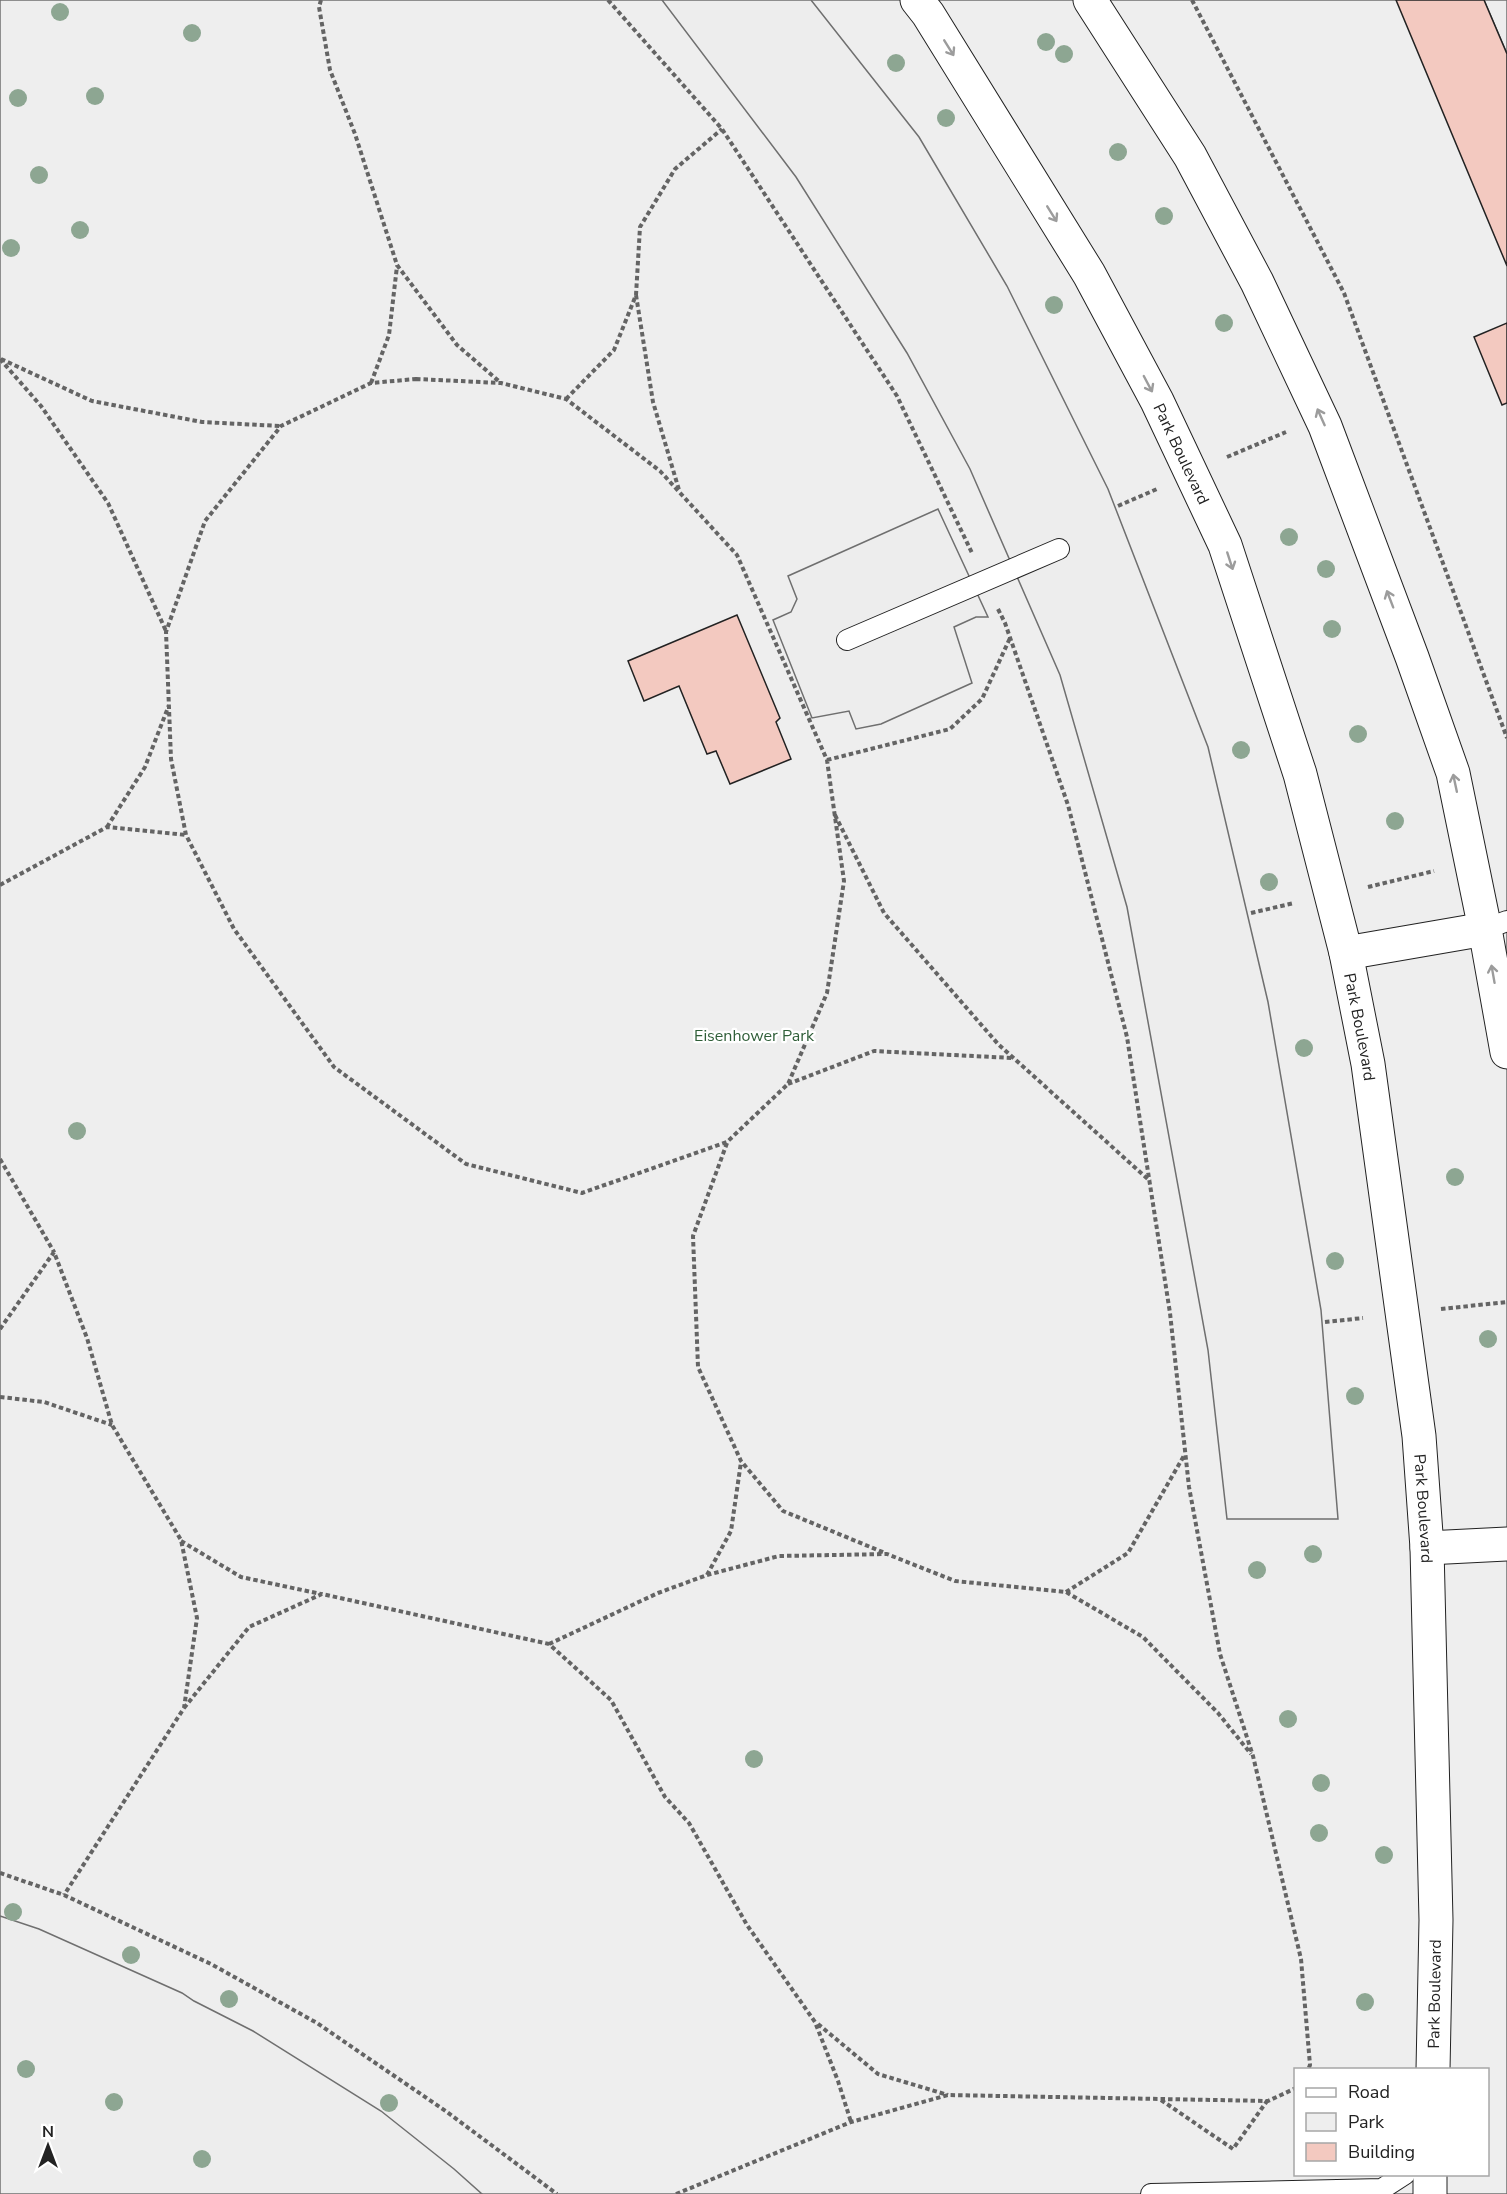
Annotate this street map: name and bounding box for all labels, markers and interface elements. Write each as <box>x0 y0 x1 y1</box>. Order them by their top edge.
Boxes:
one-way arrow <box>943 40 956 57</box>
one-way arrow <box>1046 205 1058 222</box>
one-way arrow <box>1142 375 1154 392</box>
street label: Park Boulevard <box>1148 400 1214 508</box>
one-way arrow <box>1314 408 1326 426</box>
one-way arrow <box>1225 551 1236 570</box>
one-way arrow <box>1384 590 1395 609</box>
one-way arrow <box>1449 773 1460 793</box>
one-way arrow <box>1487 964 1498 984</box>
street label: Park Boulevard <box>1338 971 1380 1082</box>
park label: Eisenhower Park <box>694 1025 815 1047</box>
street label: Park Boulevard <box>1408 1453 1437 1563</box>
street label: Park Boulevard <box>1423 1939 1447 2049</box>
legend <box>1294 2068 1489 2176</box>
text: Road <box>1348 2080 1390 2104</box>
text: Park <box>1348 2110 1385 2134</box>
north arrow <box>18 2116 78 2176</box>
text: N <box>42 2121 54 2143</box>
text: Building <box>1348 2140 1415 2164</box>

